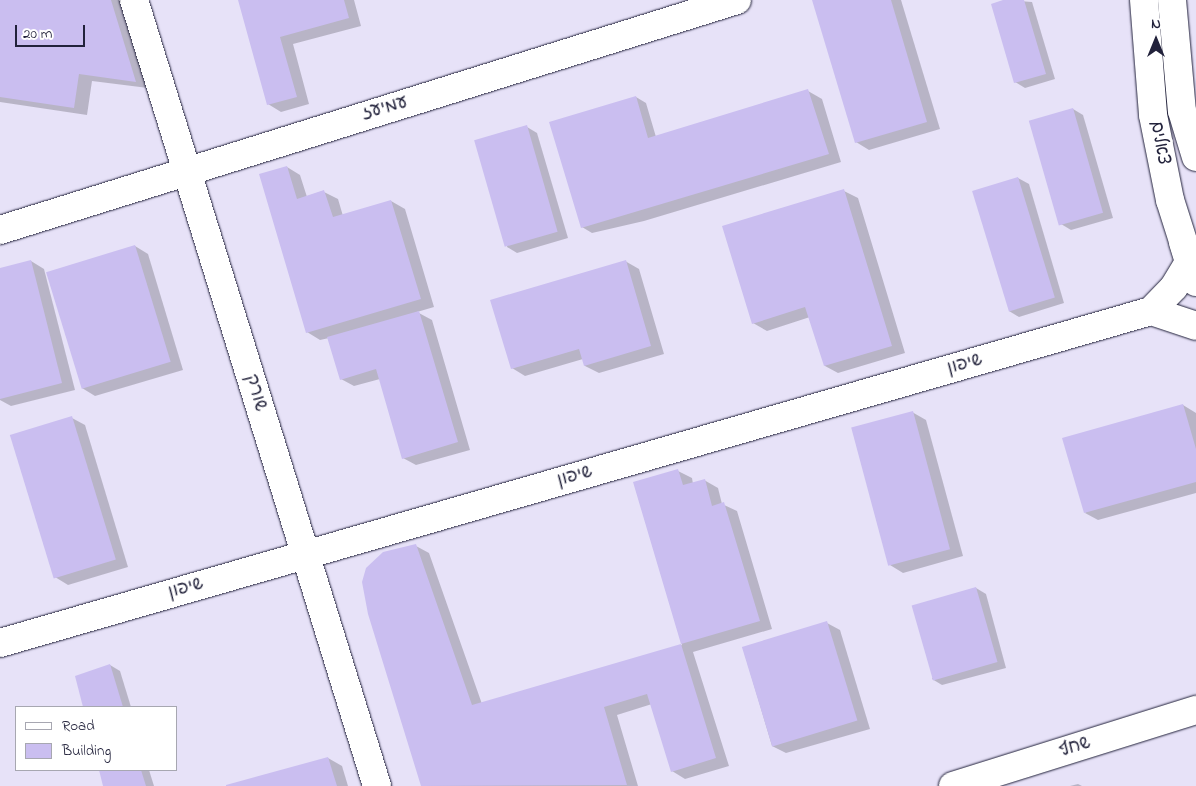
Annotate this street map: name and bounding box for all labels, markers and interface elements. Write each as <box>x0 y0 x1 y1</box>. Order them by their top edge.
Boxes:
text: N <box>1151 14 1161 35</box>
scale bar <box>18 15 88 47</box>
north arrow <box>1131 15 1181 65</box>
text: 20 m <box>23 23 52 45</box>
street label: עמיעז <box>360 92 410 126</box>
street label: צאלים <box>1144 119 1174 167</box>
street label: שיפון <box>945 350 985 380</box>
street label: שורק <box>239 372 271 414</box>
street label: שיפון <box>555 462 595 492</box>
street label: שיפון <box>166 574 206 604</box>
legend <box>15 706 178 771</box>
text: Road <box>62 715 95 737</box>
street label: שחף <box>1057 733 1093 763</box>
text: Building <box>62 740 111 762</box>

